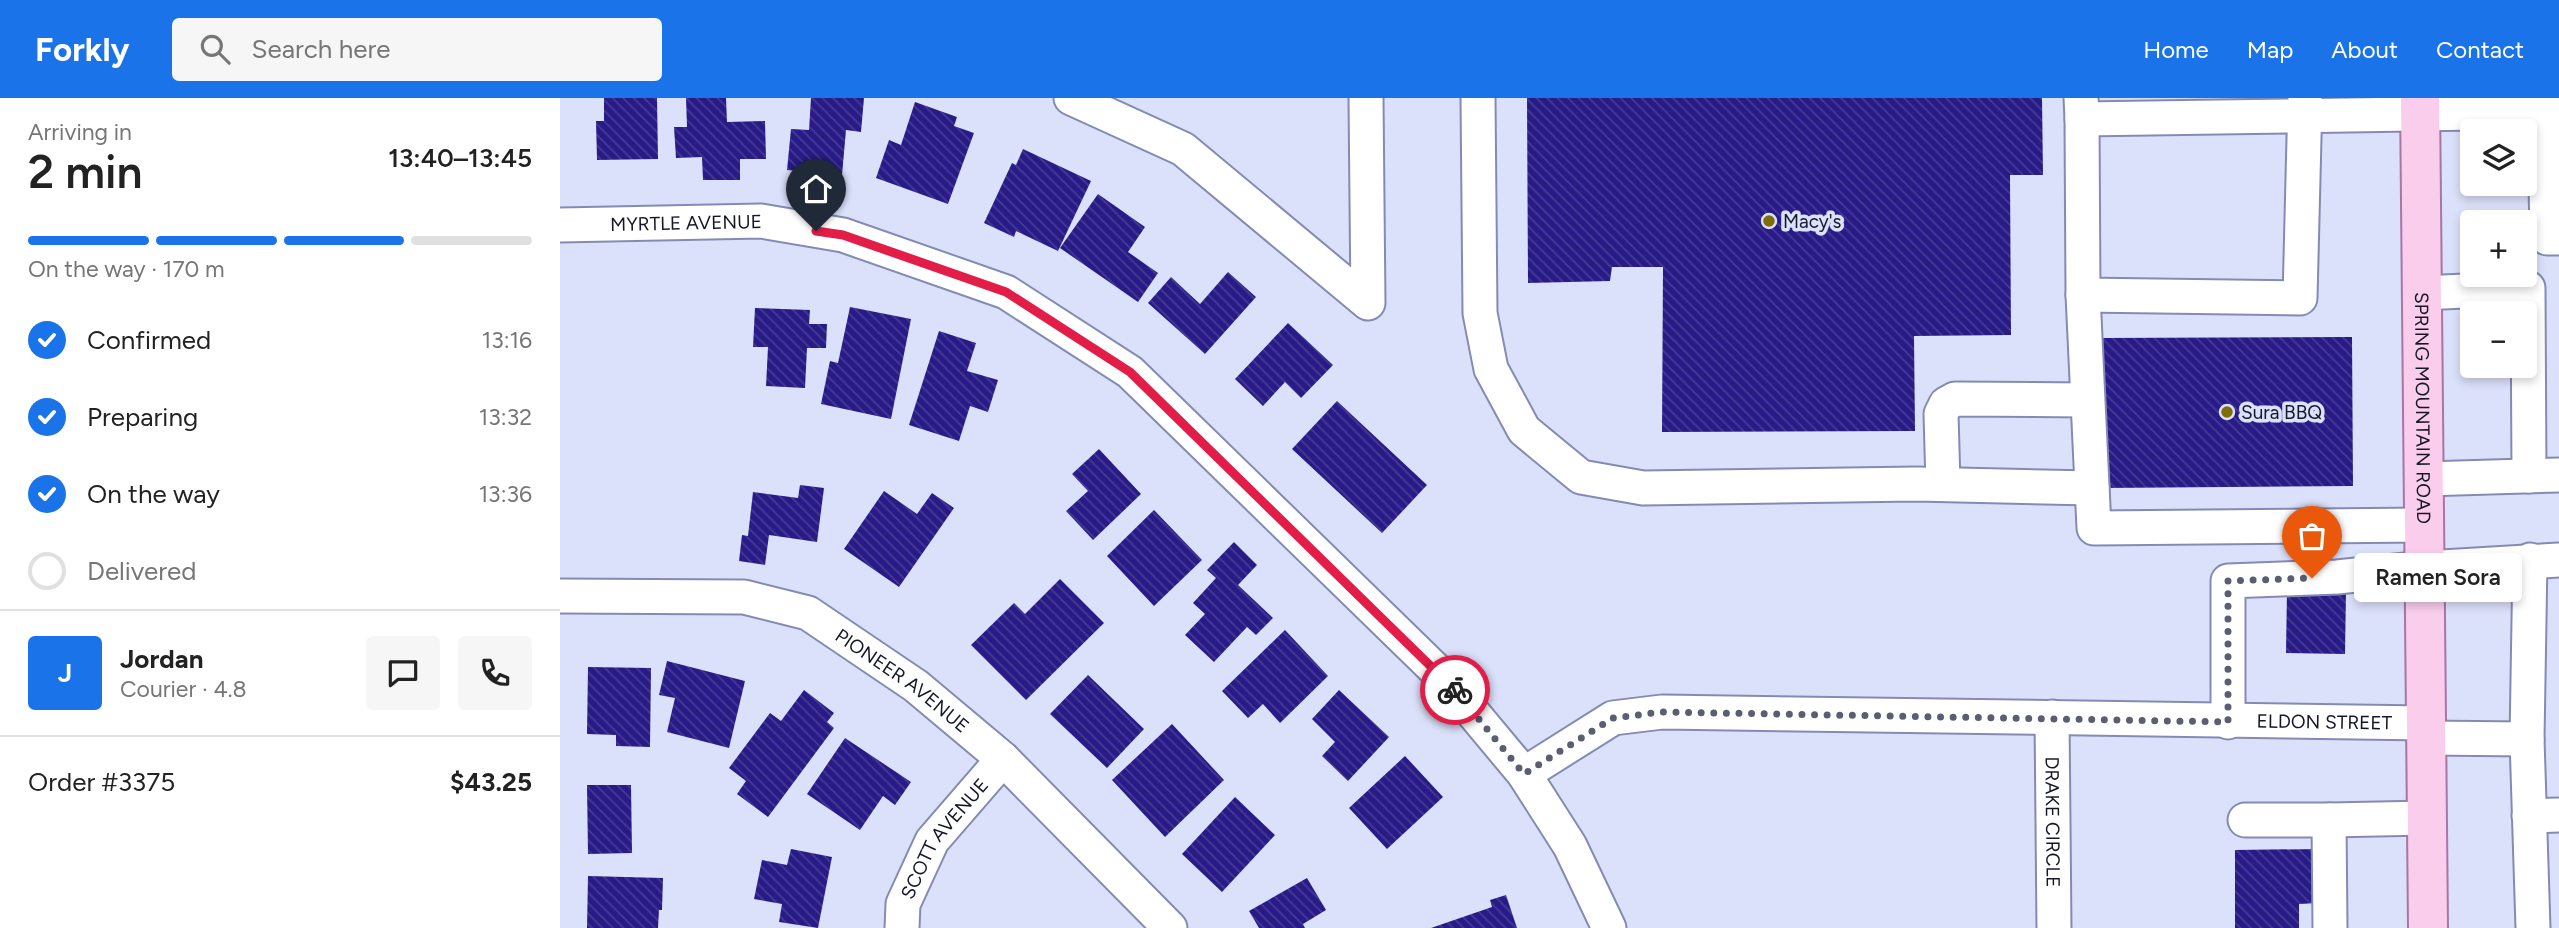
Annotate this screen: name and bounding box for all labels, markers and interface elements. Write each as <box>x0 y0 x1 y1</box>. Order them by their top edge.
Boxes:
search box <box>172 18 662 81</box>
text: Forkly <box>35 30 130 69</box>
icon: search <box>196 30 234 68</box>
text: Search here <box>252 33 390 65</box>
text: Home <box>2143 35 2209 64</box>
text: Map <box>2247 35 2293 64</box>
text: About <box>2331 35 2398 64</box>
text: Contact <box>2436 35 2524 64</box>
text: Arriving in <box>28 118 132 146</box>
map controls <box>2460 119 2537 378</box>
button: layers <box>2460 119 2537 196</box>
text: 13:40–13:45 <box>388 142 532 174</box>
text: 2 min <box>28 144 143 200</box>
pin <box>786 159 846 231</box>
icon: home <box>797 170 835 208</box>
street label: MYRTLE AVENUE <box>610 210 762 236</box>
place label: Macy's <box>1783 210 1842 233</box>
button: + <box>2460 210 2537 287</box>
marker: Macy's <box>1761 213 1777 229</box>
text: On the way · 170 m <box>28 255 225 283</box>
street label: SPRING MOUNTAIN ROAD <box>2410 292 2435 524</box>
button: − <box>2460 301 2537 378</box>
icon: check <box>28 321 66 359</box>
text: Confirmed <box>87 324 211 356</box>
text: 13:16 <box>482 326 532 354</box>
icon: check <box>28 398 66 436</box>
text: Preparing <box>87 401 198 433</box>
place label: Sura BBQ <box>2241 401 2322 424</box>
text: 13:32 <box>479 403 532 431</box>
marker: Sura BBQ <box>2219 404 2235 420</box>
icon: check <box>28 475 66 513</box>
text: On the way <box>87 478 220 510</box>
text: 13:36 <box>479 480 532 508</box>
pin <box>2282 506 2342 578</box>
icon: bag <box>2293 517 2331 555</box>
callout: Ramen Sora <box>2354 554 2522 602</box>
text: Delivered <box>87 555 196 587</box>
text: Ramen Sora <box>2375 563 2501 591</box>
street label: PIONEER AVENUE <box>831 624 974 738</box>
button: chat <box>366 636 440 710</box>
button: phone <box>458 636 532 710</box>
text: Jordan <box>120 643 203 675</box>
courier <box>1420 655 1490 725</box>
text: J <box>58 657 72 689</box>
icon: bike <box>1436 671 1474 709</box>
text: Courier · 4.8 <box>120 675 247 703</box>
street label: ELDON STREET <box>2257 710 2393 735</box>
street label: DRAKE CIRCLE <box>2040 756 2065 888</box>
text: Order #3375 <box>28 766 175 798</box>
text: $43.25 <box>450 766 532 798</box>
street label: SCOTT AVENUE <box>896 774 993 902</box>

